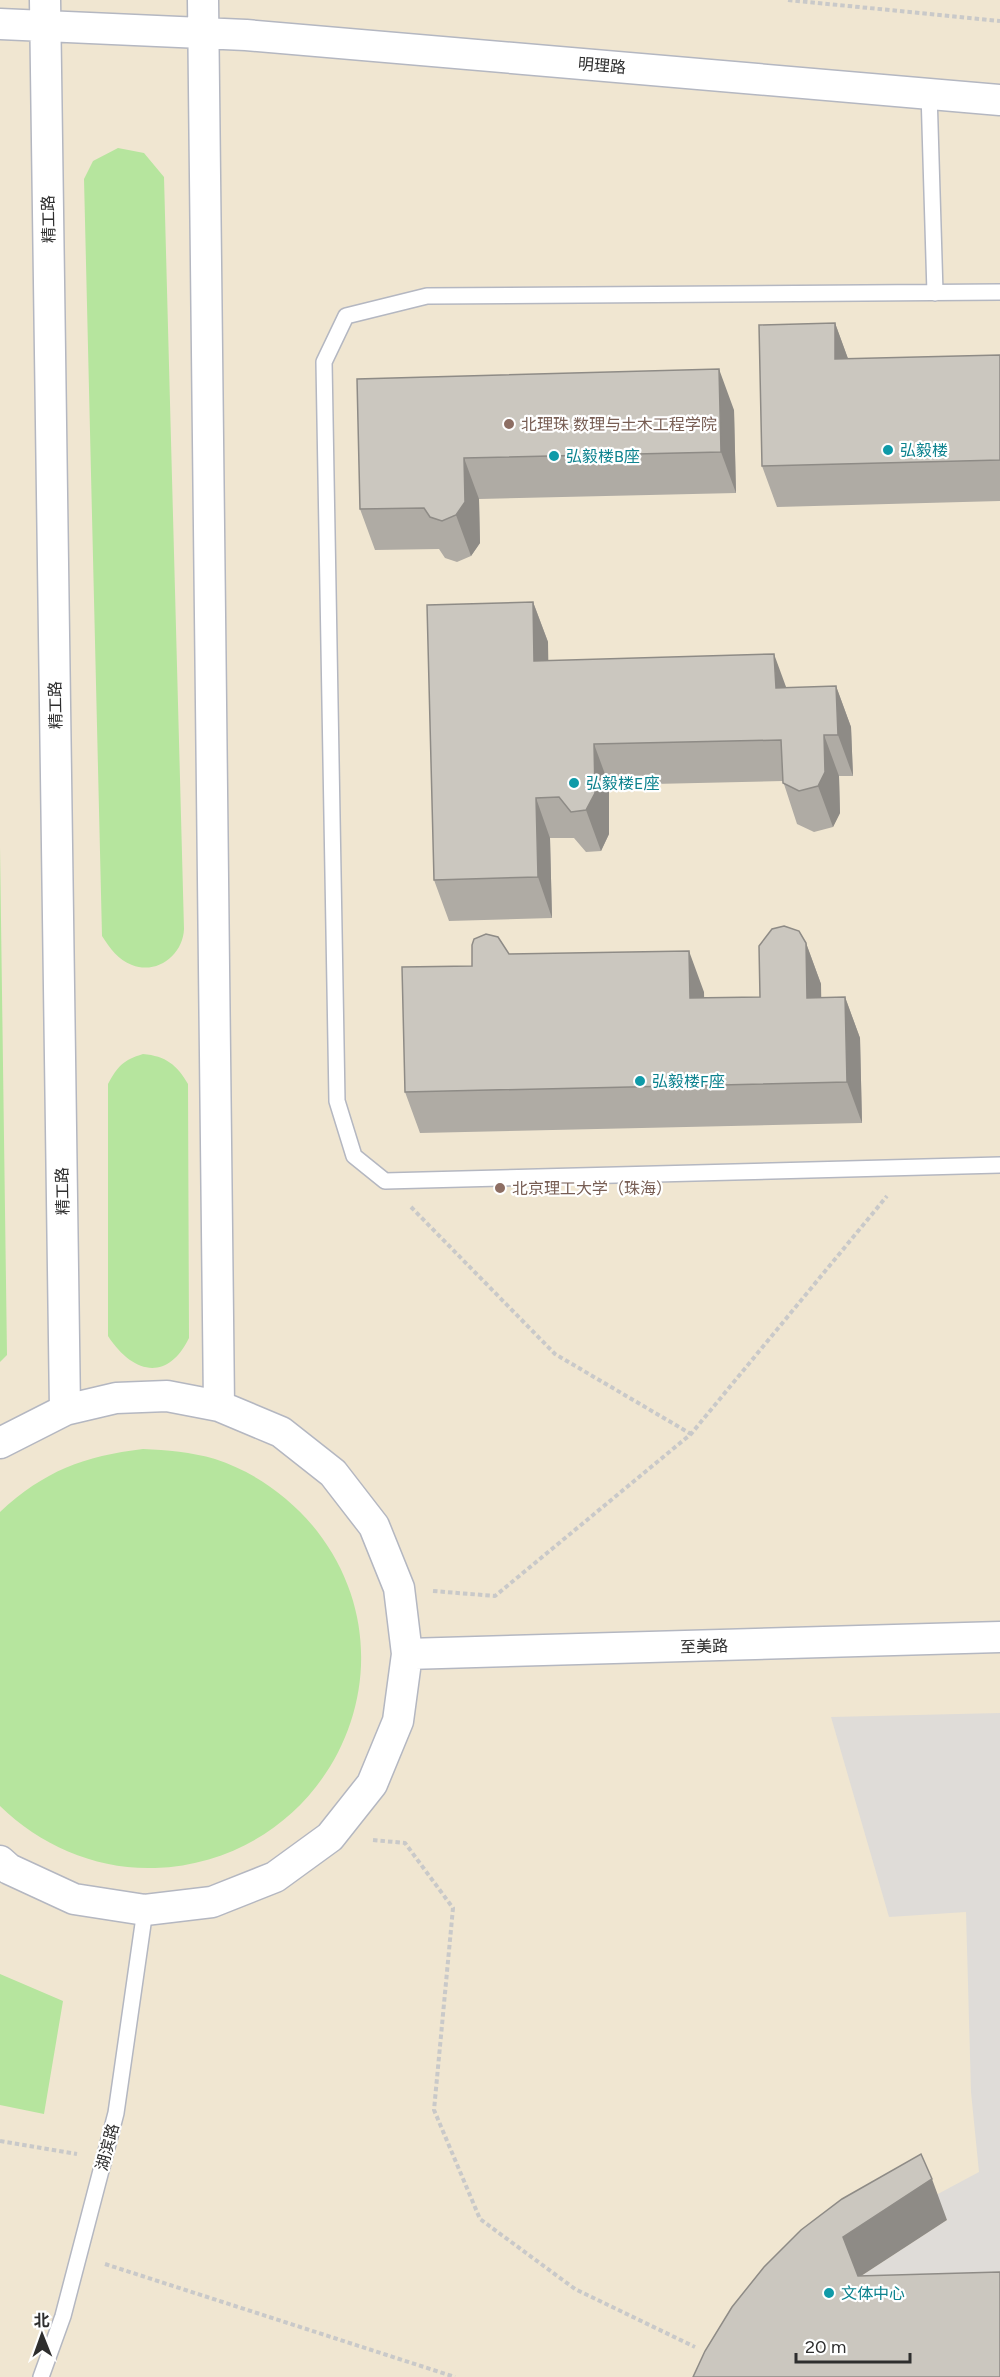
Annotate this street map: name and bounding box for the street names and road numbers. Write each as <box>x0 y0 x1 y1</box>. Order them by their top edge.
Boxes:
street label: 明理路 <box>577 54 627 77</box>
street label: 精工路 <box>39 195 58 243</box>
street label: 精工路 <box>46 681 65 729</box>
street label: 精工路 <box>53 1167 72 1215</box>
street label: 至美路 <box>680 1636 728 1657</box>
street label: 湖滨路 <box>92 2121 123 2173</box>

